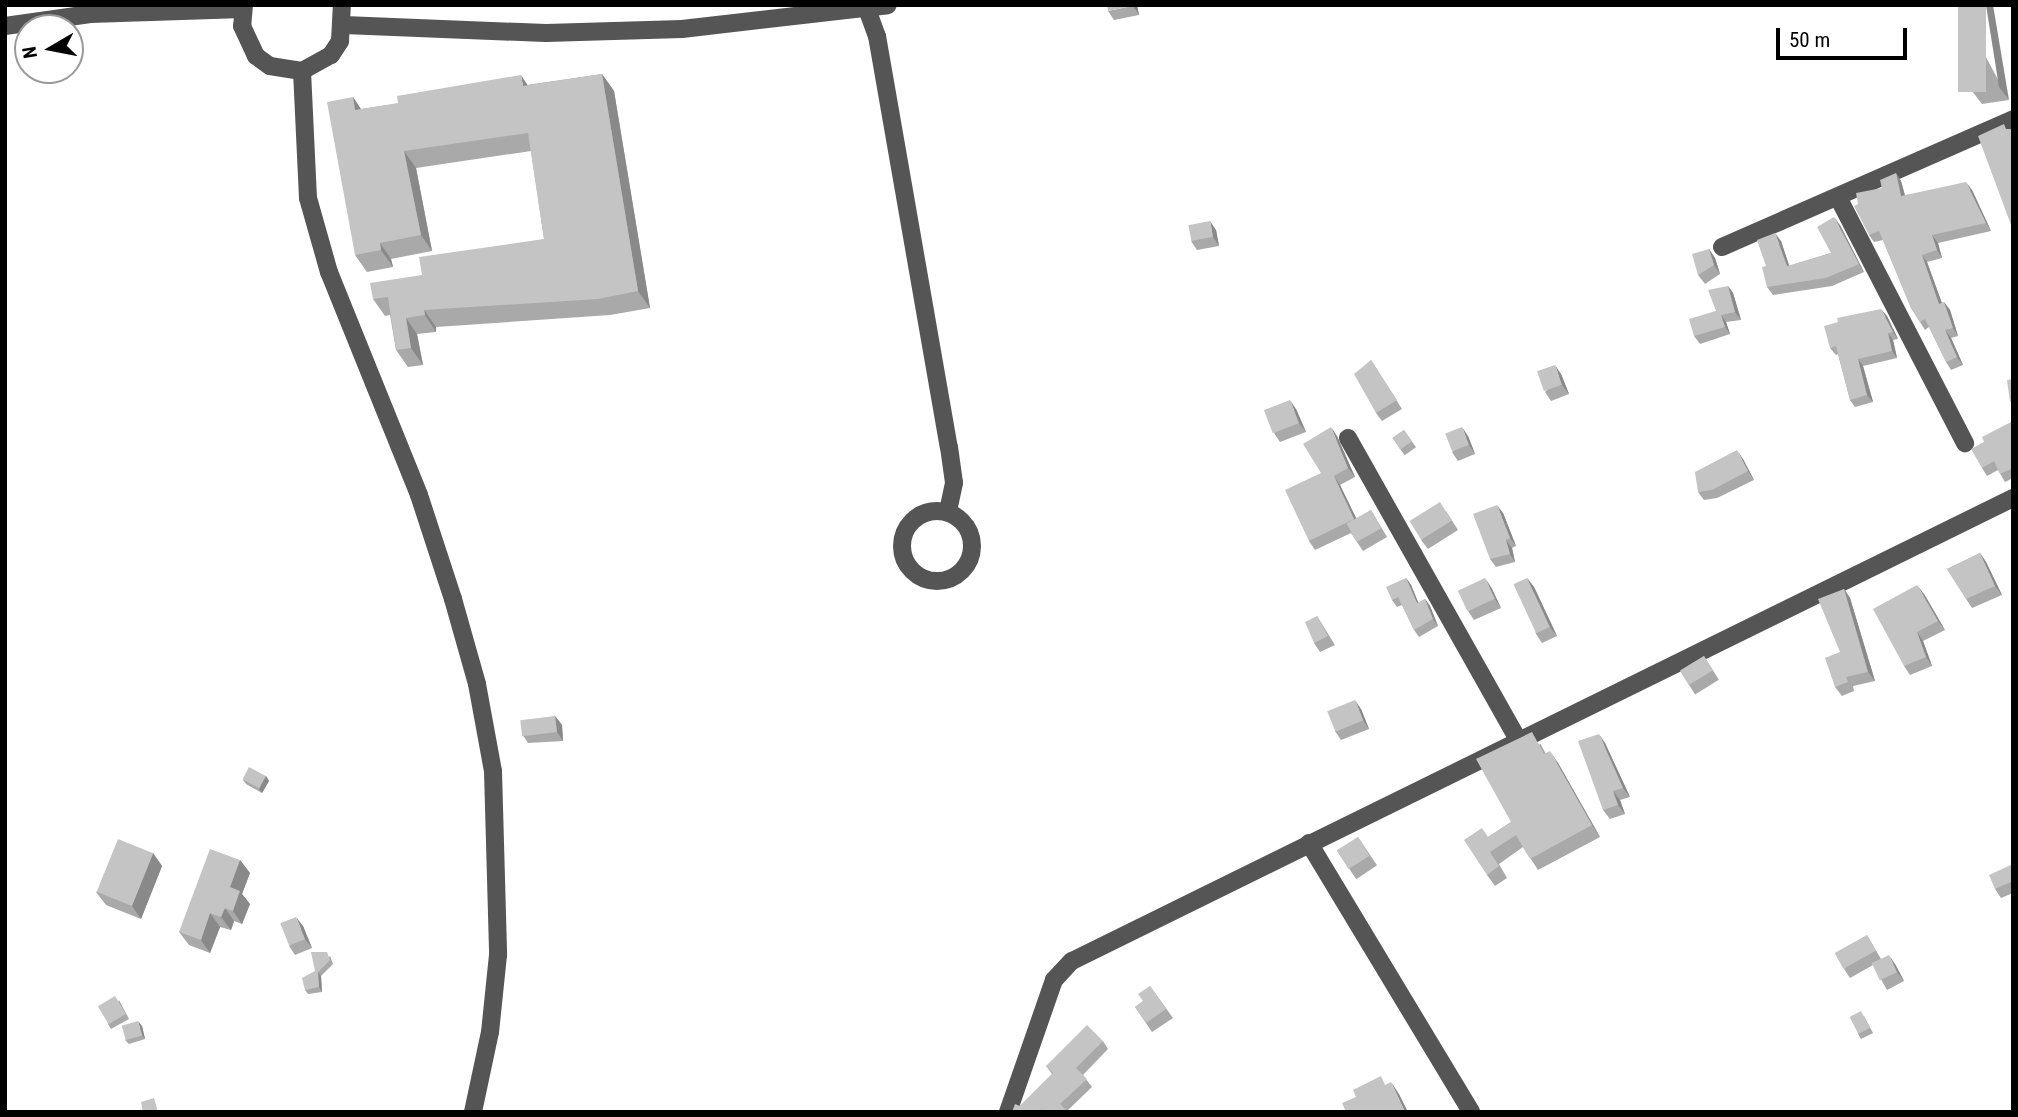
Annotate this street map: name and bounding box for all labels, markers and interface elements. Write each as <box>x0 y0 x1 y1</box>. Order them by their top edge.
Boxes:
north arrow <box>14 14 84 84</box>
scale bar <box>1780 14 1911 58</box>
text: 50 m <box>1789 28 1830 52</box>
text: N <box>17 45 42 60</box>

